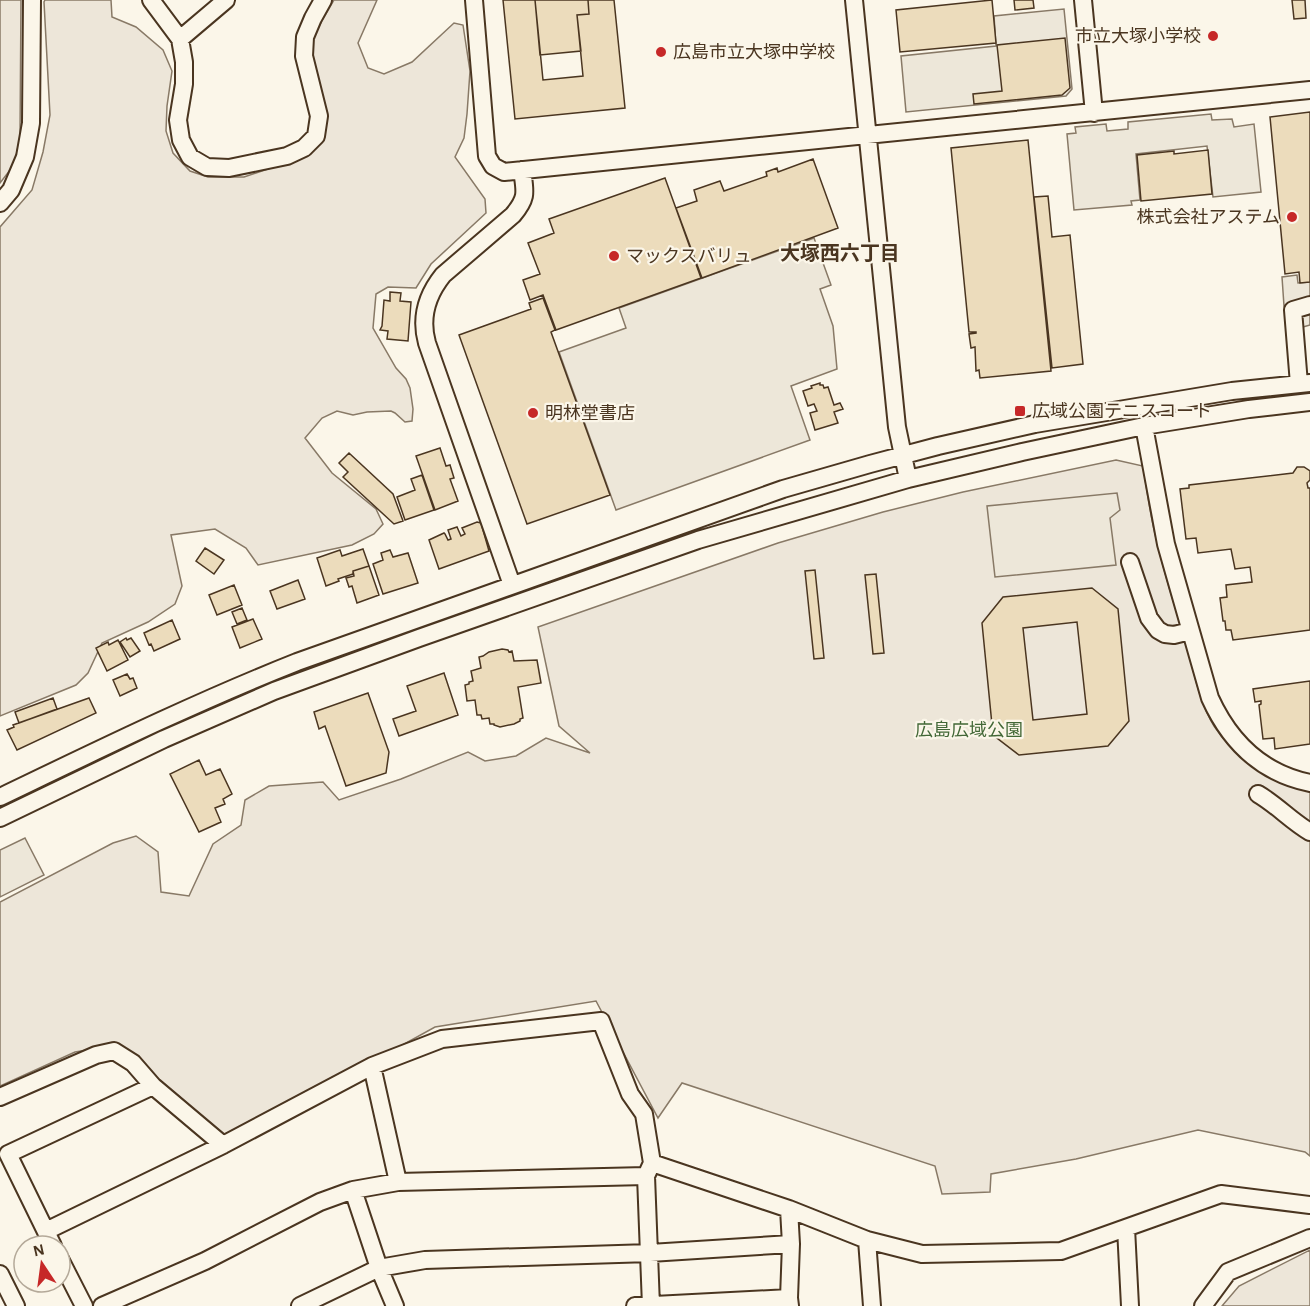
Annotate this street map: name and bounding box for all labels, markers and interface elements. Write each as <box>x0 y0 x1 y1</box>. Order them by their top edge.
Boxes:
place label: 市立大塚小学校 <box>1075 26 1201 46</box>
marker: 市立大塚小学校 <box>1206 29 1220 43</box>
place label: 広島市立大塚中学校 <box>673 42 835 62</box>
marker: 広島市立大塚中学校 <box>654 45 668 59</box>
place label: 株式会社アステム <box>1137 208 1280 227</box>
marker: 株式会社アステム <box>1285 210 1299 224</box>
district label: 大塚西六丁目 <box>780 243 900 264</box>
place label: マックスバリュ <box>626 247 751 266</box>
marker: マックスバリュ <box>607 249 621 263</box>
place label: 広域公園テニスコート <box>1032 402 1212 421</box>
place label: 明林堂書店 <box>545 404 635 423</box>
marker: 広域公園テニスコート <box>1013 404 1027 418</box>
marker: 明林堂書店 <box>526 406 540 420</box>
park label: 広島広域公園 <box>915 720 1023 740</box>
north arrow <box>12 1234 72 1294</box>
text: N <box>32 1241 46 1259</box>

